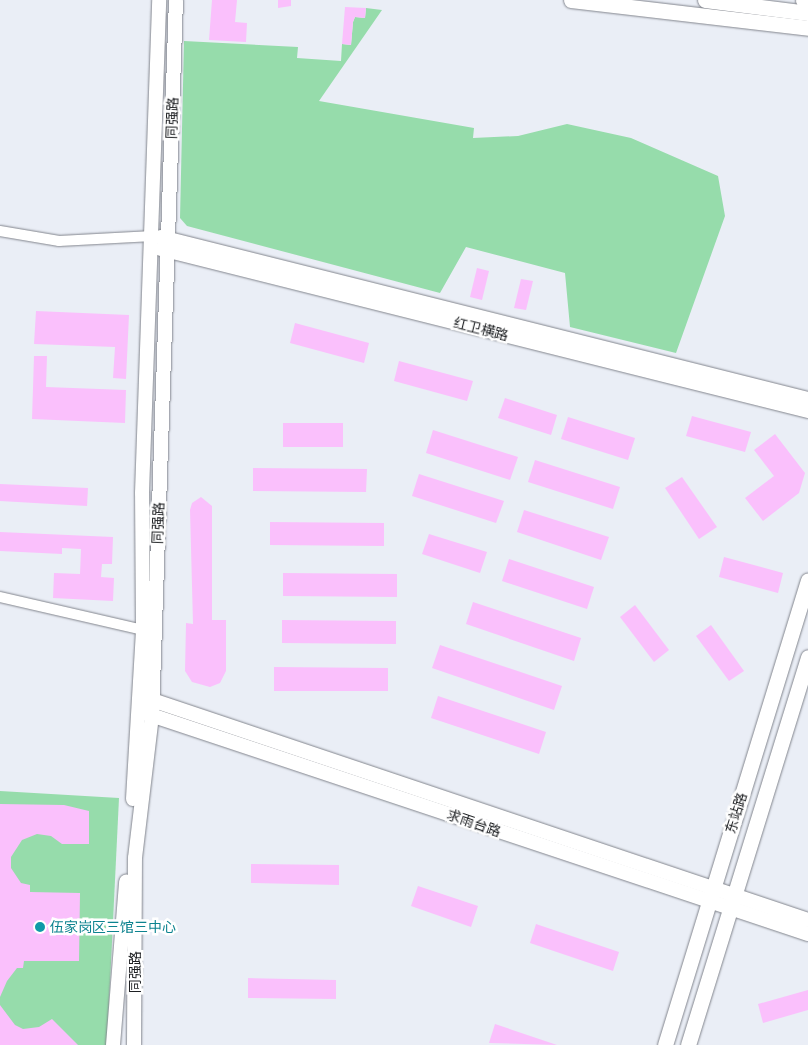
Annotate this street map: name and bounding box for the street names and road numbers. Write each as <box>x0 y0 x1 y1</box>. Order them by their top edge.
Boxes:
street label: 同强路 <box>163 97 181 139</box>
street label: 红卫横路 <box>452 314 510 344</box>
street label: 同强路 <box>149 502 167 544</box>
street label: 东站路 <box>722 790 750 836</box>
street label: 求雨台路 <box>445 806 503 840</box>
street label: 同强路 <box>127 951 143 993</box>

